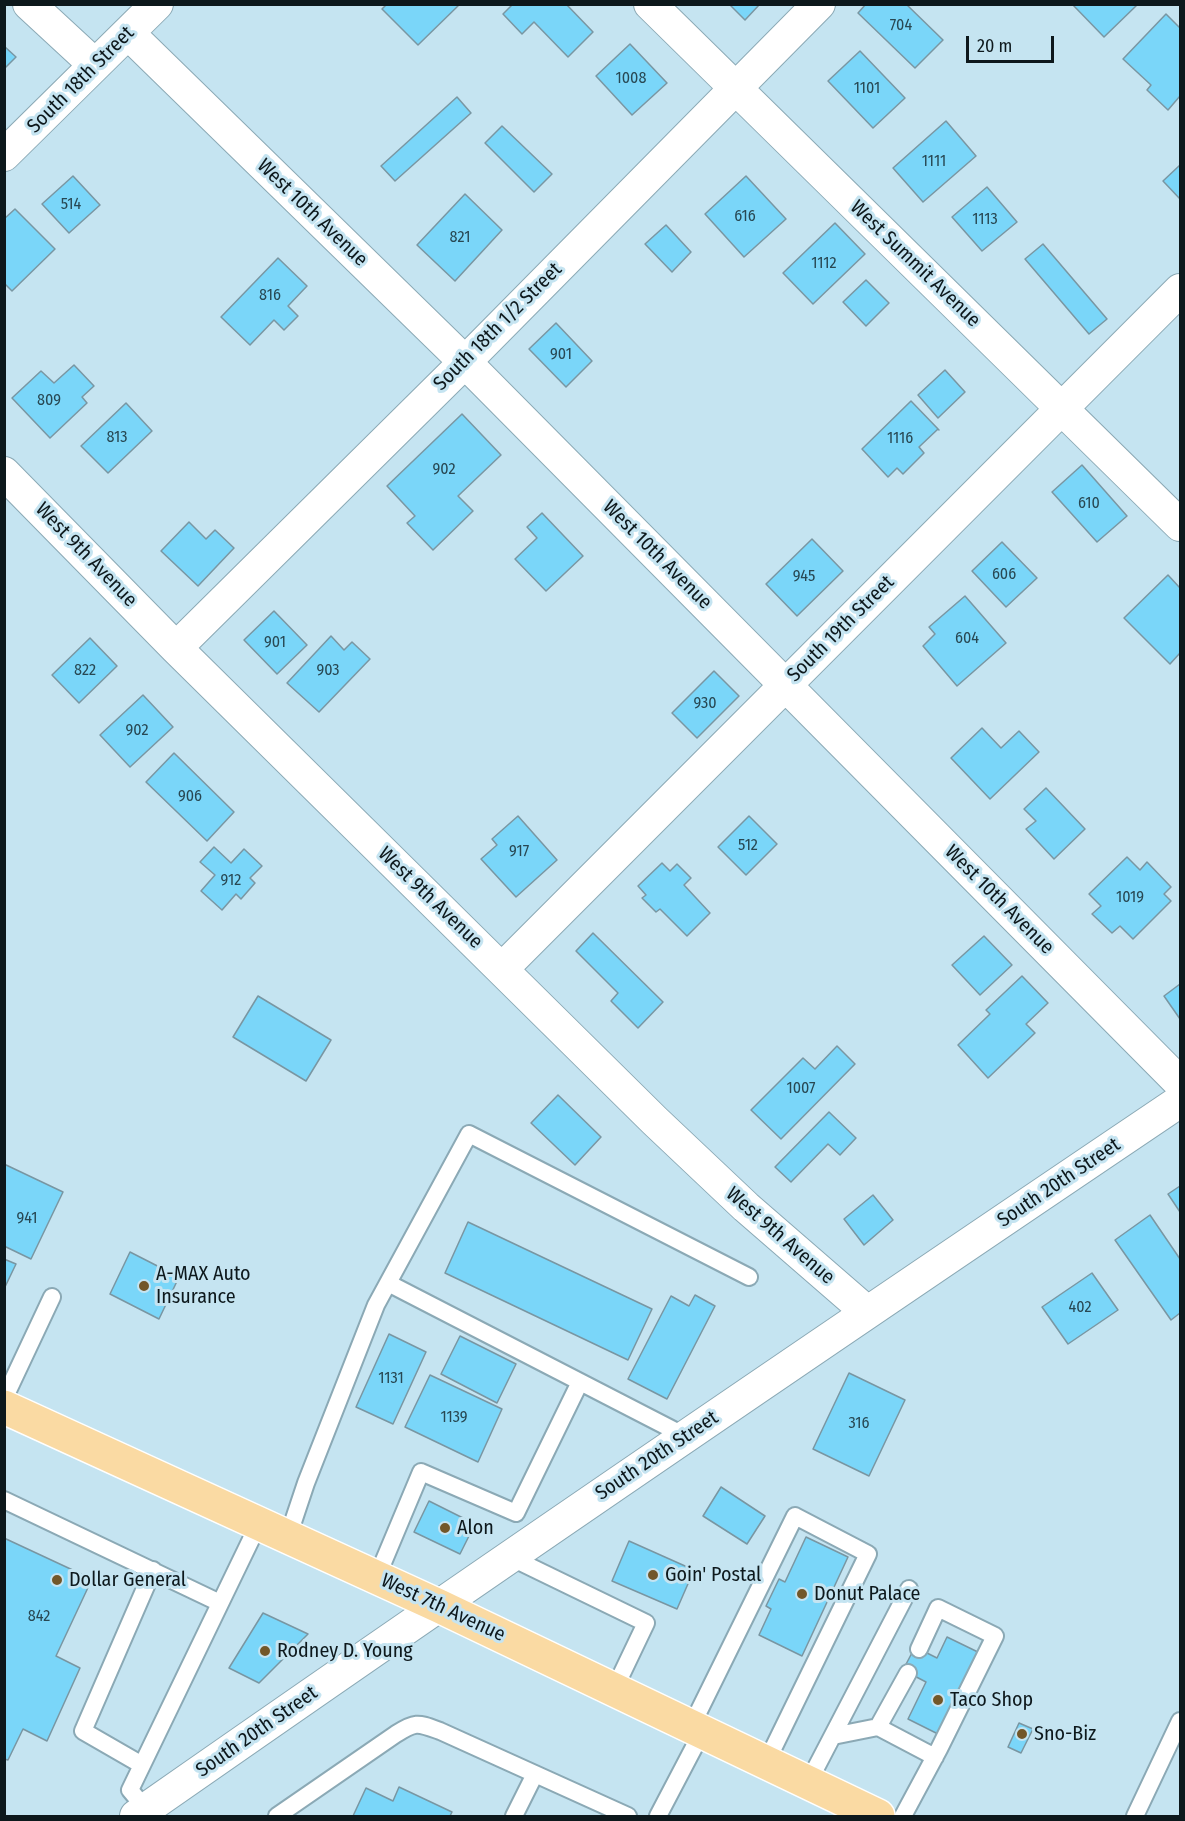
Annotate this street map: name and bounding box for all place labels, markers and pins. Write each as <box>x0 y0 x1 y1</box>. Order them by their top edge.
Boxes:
place label: A-MAX Auto Insurance <box>156 1262 251 1309</box>
marker: A-MAX Auto Insurance <box>137 1279 151 1293</box>
place label: Alon <box>457 1516 494 1540</box>
marker: Alon <box>438 1521 452 1535</box>
place label: Goin' Postal <box>665 1563 761 1587</box>
place label: Dollar General <box>69 1568 186 1592</box>
marker: Goin' Postal <box>646 1568 660 1582</box>
marker: Dollar General <box>50 1573 64 1587</box>
place label: Donut Palace <box>814 1582 920 1606</box>
marker: Donut Palace <box>795 1587 809 1601</box>
place label: Rodney D. Young <box>277 1639 413 1663</box>
marker: Rodney D. Young <box>258 1644 272 1658</box>
place label: Taco Shop <box>950 1688 1033 1712</box>
marker: Taco Shop <box>931 1693 945 1707</box>
place label: Sno-Biz <box>1034 1722 1096 1746</box>
marker: Sno-Biz <box>1015 1727 1029 1741</box>

